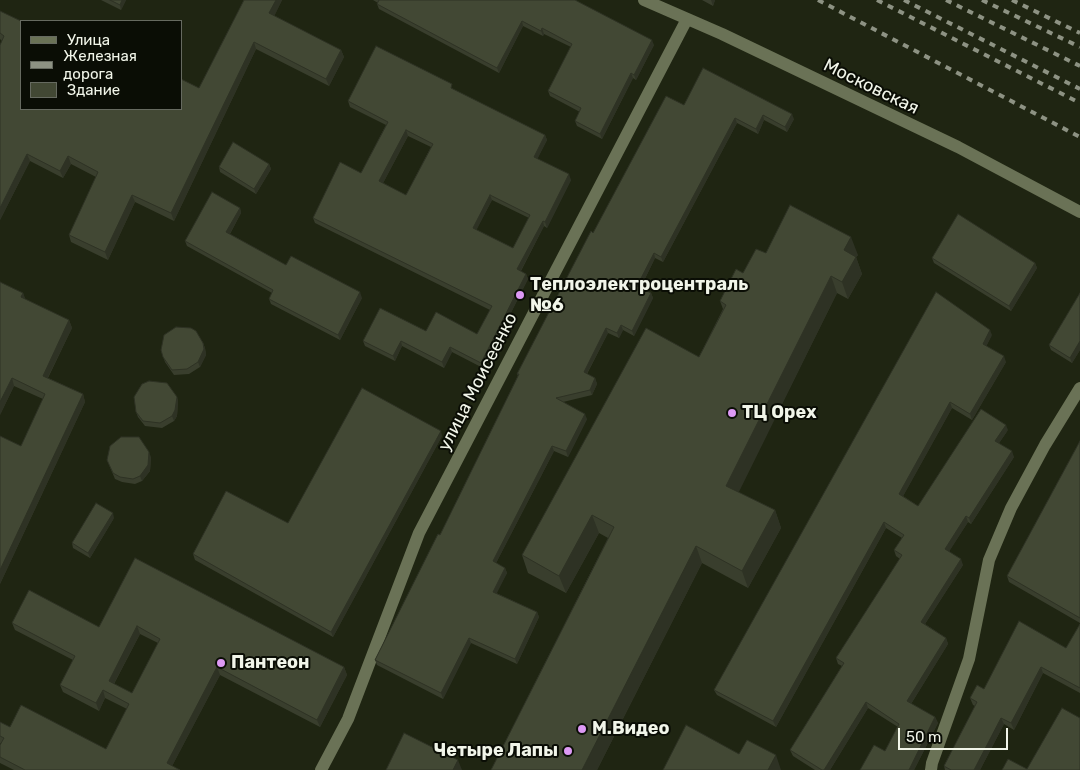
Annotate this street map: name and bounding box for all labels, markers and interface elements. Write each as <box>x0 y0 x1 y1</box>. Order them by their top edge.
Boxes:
legend <box>20 20 182 110</box>
text: Улица <box>67 31 110 49</box>
text: Железная дорога <box>63 47 137 83</box>
street label: Московская <box>820 55 922 119</box>
text: Здание <box>67 81 120 99</box>
place label: Теплоэлектроцентраль №6 <box>530 274 748 316</box>
marker: Теплоэлектроцентраль №6 <box>514 289 526 301</box>
street label: улица Моисеенко <box>434 309 522 455</box>
place label: ТЦ Орех <box>742 402 817 424</box>
marker: ТЦ Орех <box>726 407 738 419</box>
place label: Пантеон <box>231 652 310 674</box>
marker: Пантеон <box>215 657 227 669</box>
place label: М.Видео <box>592 718 670 740</box>
scale bar <box>900 718 1010 750</box>
marker: М.Видео <box>576 723 588 735</box>
text: 50 m <box>906 728 941 746</box>
place label: Четыре Лапы <box>434 740 558 762</box>
marker: Четыре Лапы <box>562 745 574 757</box>

